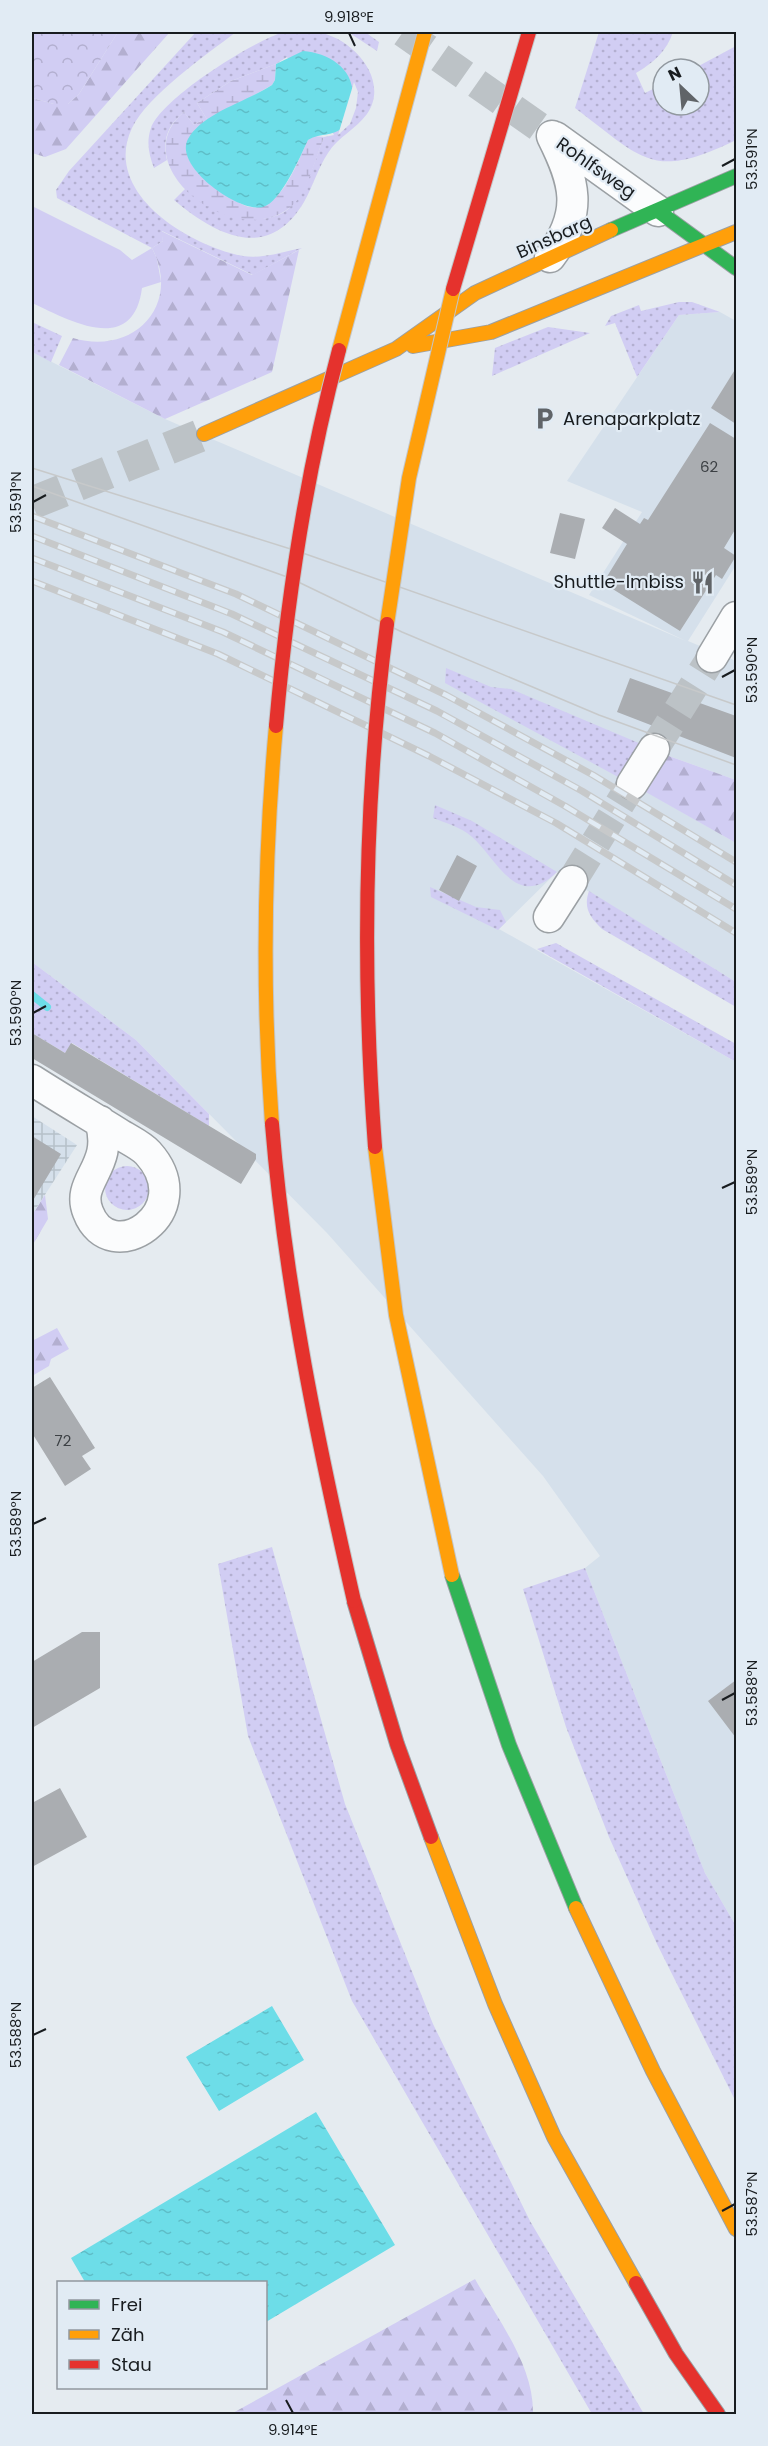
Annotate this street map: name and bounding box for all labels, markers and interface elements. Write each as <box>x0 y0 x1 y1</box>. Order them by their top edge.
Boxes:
text: 9.918°E <box>324 6 374 27</box>
north arrow <box>651 57 711 117</box>
text: N <box>664 61 685 87</box>
text: 53.591°N <box>741 128 762 190</box>
street label: Rohlfsweg <box>552 131 641 204</box>
street label: Binsbarg <box>512 209 595 264</box>
parking icon: Arenaparkplatz <box>532 406 558 432</box>
place label: Arenaparkplatz <box>563 406 701 431</box>
house number: 62 <box>700 456 718 477</box>
text: 53.591°N <box>5 471 26 533</box>
place label: Shuttle-Imbiss <box>553 569 684 594</box>
restaurant icon: Shuttle-Imbiss <box>689 569 715 595</box>
text: 53.590°N <box>741 637 762 703</box>
text: 53.590°N <box>5 980 26 1046</box>
text: 53.589°N <box>741 1149 762 1215</box>
house number: 72 <box>55 1430 71 1451</box>
text: 53.589°N <box>5 1491 26 1557</box>
text: 53.588°N <box>741 1660 762 1726</box>
text: 53.588°N <box>5 2002 26 2068</box>
text: 53.587°N <box>741 2171 762 2237</box>
legend <box>57 2281 267 2389</box>
text: Frei <box>111 2292 142 2317</box>
text: Zäh <box>111 2322 144 2347</box>
text: Stau <box>111 2352 152 2377</box>
text: 9.914°E <box>268 2419 318 2440</box>

